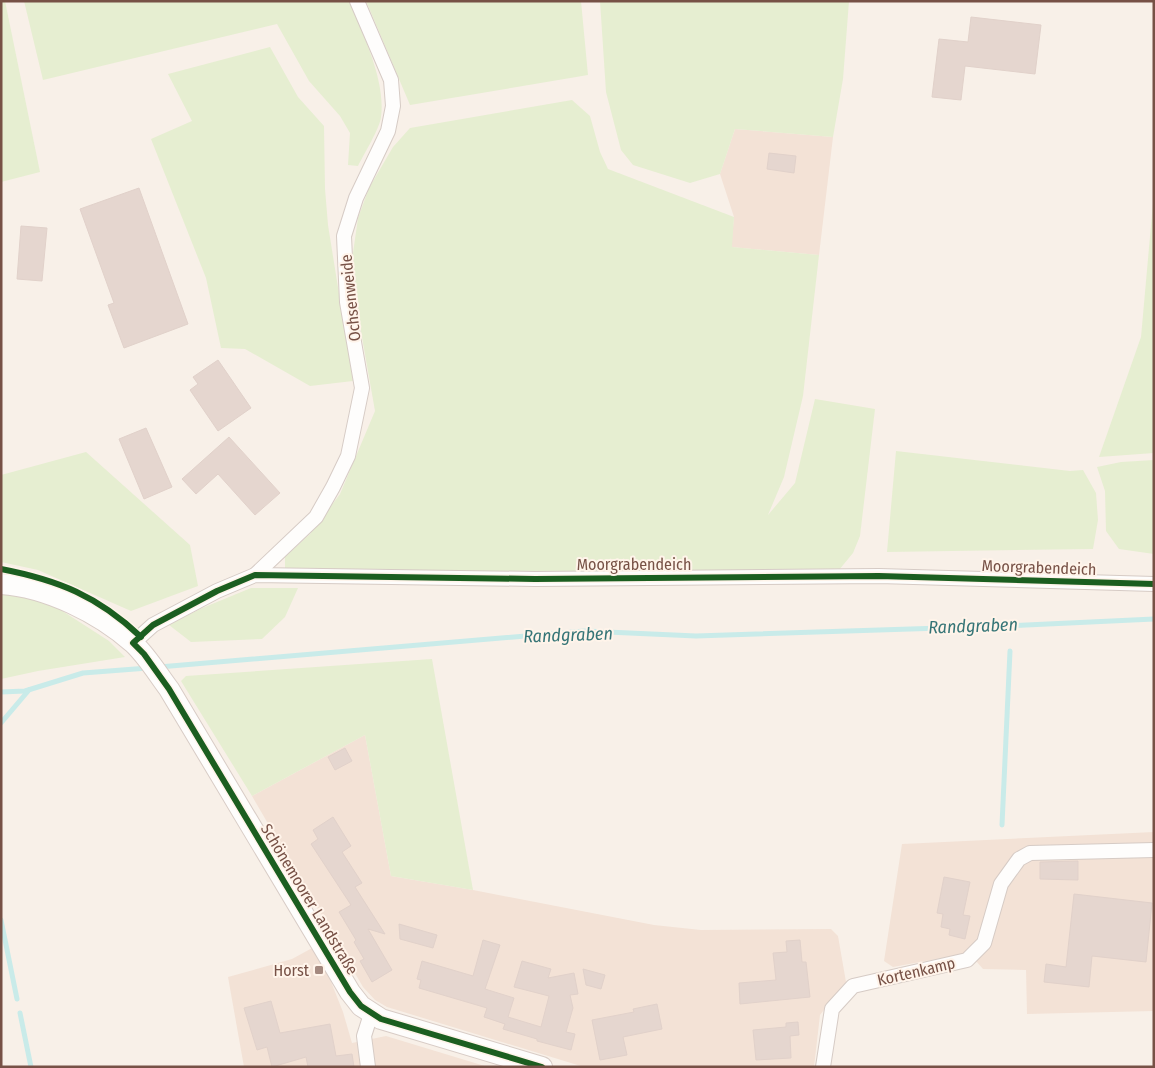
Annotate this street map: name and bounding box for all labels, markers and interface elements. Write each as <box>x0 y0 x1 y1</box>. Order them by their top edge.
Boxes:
street label: Ochsenweide <box>336 253 365 342</box>
street label: Moorgrabendeich <box>577 555 691 574</box>
street label: Moorgrabendeich <box>981 556 1097 579</box>
water label: Randgraben <box>928 613 1018 639</box>
water label: Randgraben <box>523 622 613 648</box>
street label: Schönemoorer Landstraße <box>257 820 362 978</box>
street label: Kortenkamp <box>875 953 957 990</box>
place label: Horst <box>273 961 310 980</box>
marker: Horst <box>313 964 325 976</box>

